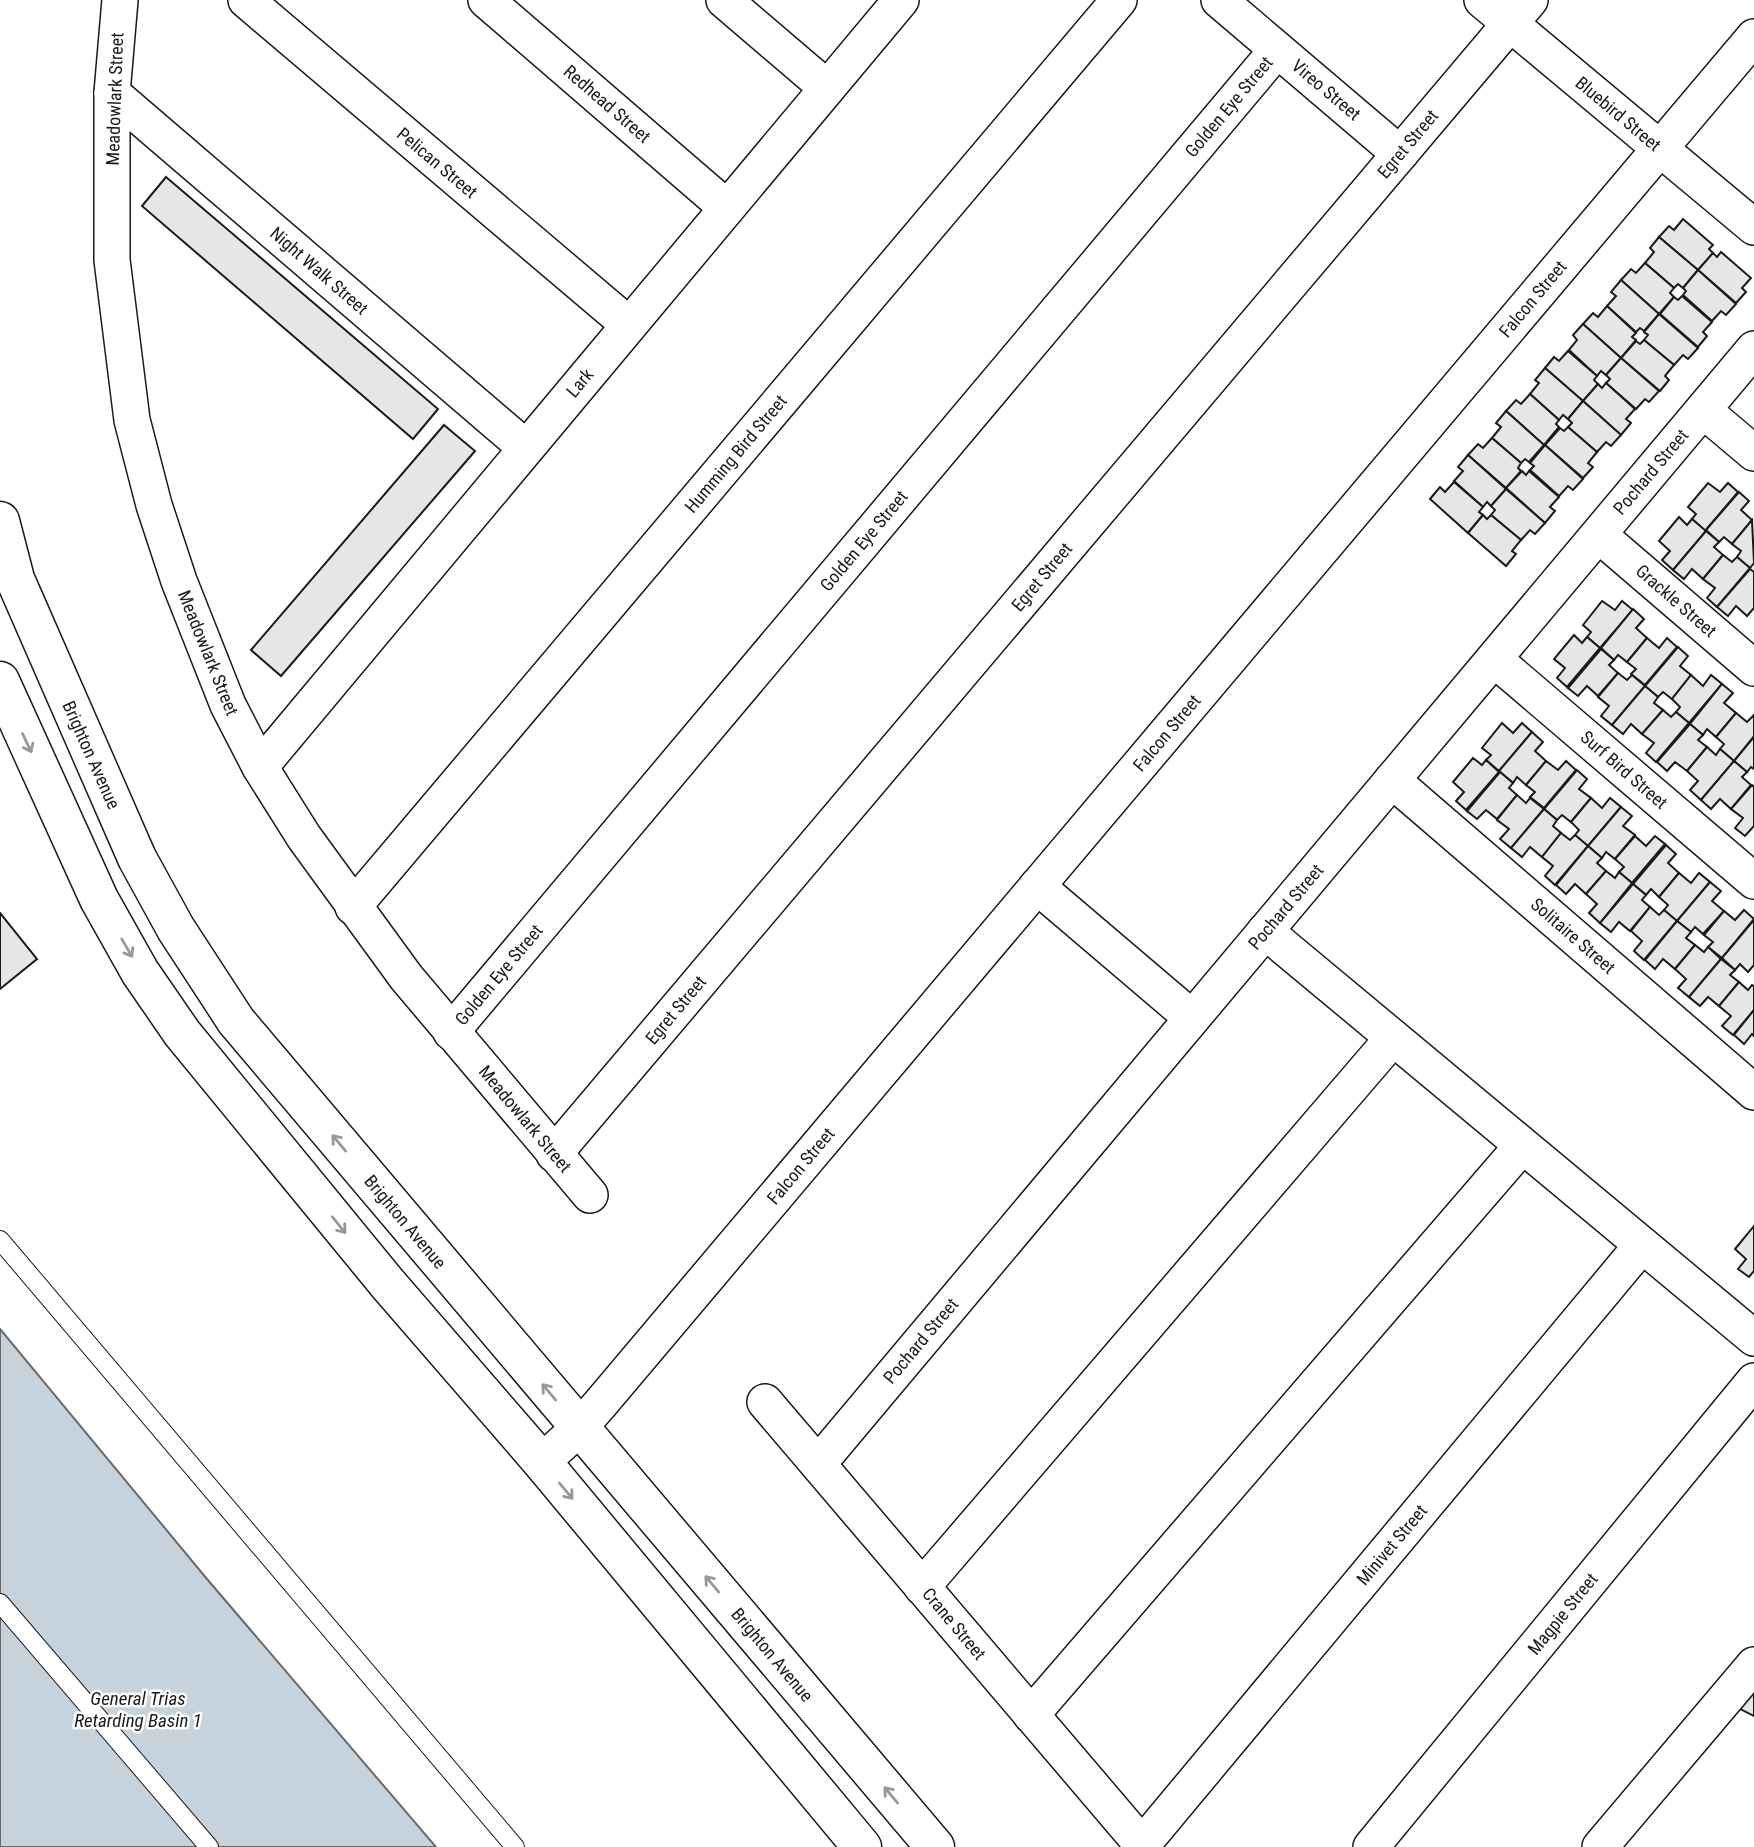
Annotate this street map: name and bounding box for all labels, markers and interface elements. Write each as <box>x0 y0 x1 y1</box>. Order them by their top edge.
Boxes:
street label: Meadowlark Street <box>102 32 127 166</box>
street label: Golden Eye Street <box>1180 52 1277 161</box>
street label: Vireo Street <box>1288 55 1365 124</box>
street label: Redhead Street <box>560 60 655 147</box>
street label: Bluebird Street <box>1571 72 1665 155</box>
street label: Egret Street <box>1373 105 1442 182</box>
street label: Pelican Street <box>393 123 482 202</box>
street label: Night Walk Street <box>266 222 373 319</box>
street label: Falcon Street <box>1495 256 1571 341</box>
street label: Lark <box>562 364 598 401</box>
street label: Humming Bird Street <box>680 390 791 517</box>
street label: Pochard Street <box>1609 425 1692 519</box>
street label: Golden Eye Street <box>815 486 912 595</box>
street label: Egret Street <box>1007 538 1076 615</box>
street label: Grackle Street <box>1632 560 1721 641</box>
street label: Meadowlark Street <box>174 587 243 718</box>
street label: Falcon Street <box>1129 690 1205 775</box>
street label: Brighton Avenue <box>58 698 125 812</box>
street label: Surf Bird Street <box>1577 726 1672 813</box>
one-way arrow <box>21 732 34 753</box>
street label: Pochard Street <box>1244 860 1327 954</box>
street label: Solitaire Street <box>1527 893 1620 978</box>
street label: Golden Eye Street <box>450 920 547 1029</box>
one-way arrow <box>120 937 134 957</box>
street label: Egret Street <box>641 971 710 1048</box>
street label: Meadowlark Street <box>475 1061 576 1176</box>
street label: Falcon Street <box>763 1123 839 1208</box>
one-way arrow <box>331 1135 347 1153</box>
street label: Brighton Avenue <box>360 1171 451 1273</box>
one-way arrow <box>331 1216 347 1234</box>
street label: Pochard Street <box>879 1294 962 1388</box>
one-way arrow <box>541 1383 557 1401</box>
one-way arrow <box>559 1482 574 1500</box>
street label: Minivet Street <box>1352 1500 1431 1589</box>
street label: Magpie Street <box>1523 1569 1602 1659</box>
one-way arrow <box>704 1576 720 1594</box>
street label: Crane Street <box>918 1583 991 1664</box>
street label: Brighton Avenue <box>727 1604 818 1706</box>
water label: General Trias Retarding Basin 1 <box>74 1687 202 1732</box>
one-way arrow <box>883 1786 899 1804</box>

